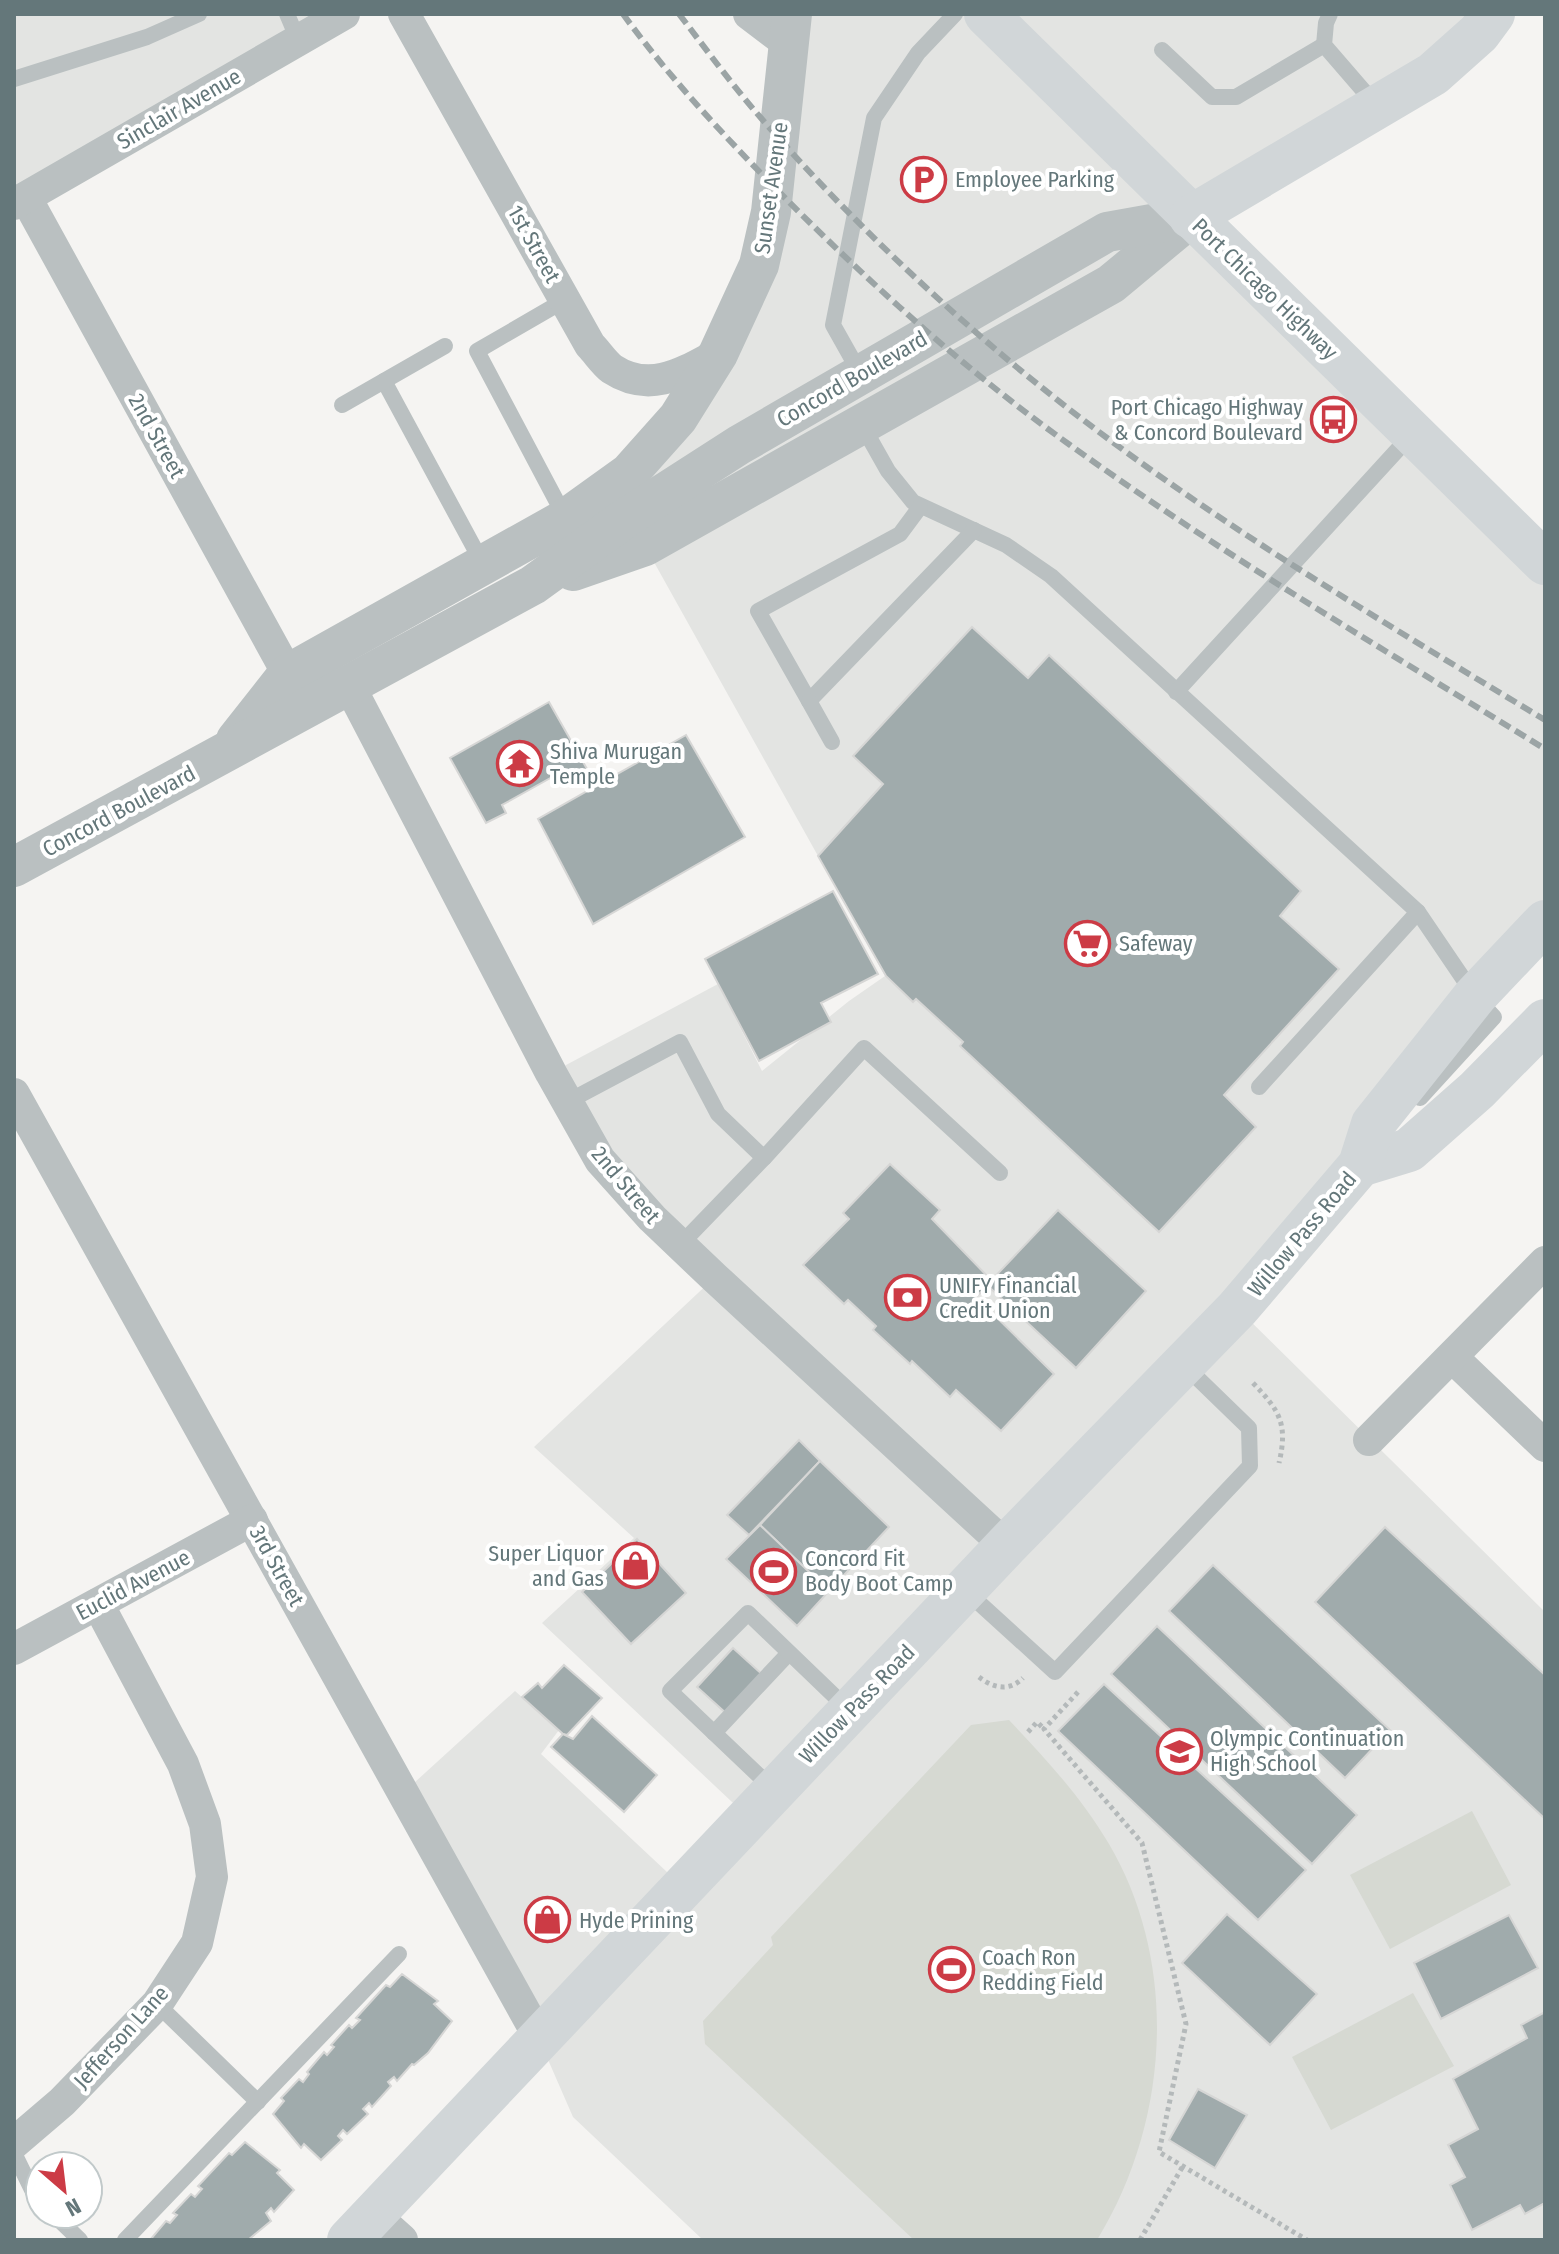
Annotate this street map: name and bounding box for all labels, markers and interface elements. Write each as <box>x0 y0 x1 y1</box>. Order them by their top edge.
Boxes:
street label: Sinclair Avenue <box>112 63 246 155</box>
street label: Sunset Avenue <box>748 120 794 256</box>
parking icon: Employee Parking <box>900 155 948 203</box>
place label: Employee Parking <box>955 166 1115 193</box>
street label: 1st Street <box>502 201 567 288</box>
street label: Port Chicago Highway <box>1186 213 1344 366</box>
street label: Concord Boulevard <box>772 325 932 433</box>
street label: 2nd Street <box>123 389 192 484</box>
place label: Port Chicago Highway & Concord Boulevard <box>1111 394 1303 446</box>
bus stop icon: Port Chicago Highway & Concord Boulevard <box>1310 396 1358 444</box>
place label: Shiva Murugan Temple <box>550 738 682 790</box>
temple icon: Shiva Murugan Temple <box>495 740 543 788</box>
street label: Concord Boulevard <box>38 759 200 863</box>
supermarket icon: Safeway <box>1064 919 1112 967</box>
place label: Safeway <box>1119 930 1193 957</box>
street label: 2nd Street <box>586 1141 667 1230</box>
street label: Willow Pass Road <box>1242 1166 1362 1302</box>
place label: UNIFY Financial Credit Union <box>939 1272 1077 1324</box>
bank icon: UNIFY Financial Credit Union <box>884 1274 932 1322</box>
street label: 3rd Street <box>244 1521 311 1612</box>
place label: Super Liquor and Gas <box>488 1540 604 1592</box>
shop icon: Super Liquor and Gas <box>611 1542 659 1590</box>
street label: Euclid Avenue <box>71 1544 195 1626</box>
place label: Concord Fit Body Boot Camp <box>805 1545 953 1597</box>
sports icon: Concord Fit Body Boot Camp <box>750 1547 798 1595</box>
street label: Willow Pass Road <box>793 1639 921 1769</box>
place label: Olympic Continuation High School <box>1210 1725 1404 1777</box>
school or university icon: Olympic Continuation High School <box>1155 1727 1203 1775</box>
shop icon: Hyde Prining <box>524 1896 572 1944</box>
place label: Hyde Prining <box>579 1907 694 1934</box>
place label: Coach Ron Redding Field <box>982 1944 1104 1996</box>
sports icon: Coach Ron Redding Field <box>927 1946 975 1994</box>
street label: Jefferson Lane <box>68 1980 174 2094</box>
north arrow <box>24 2150 104 2230</box>
text: N <box>61 2192 85 2222</box>

